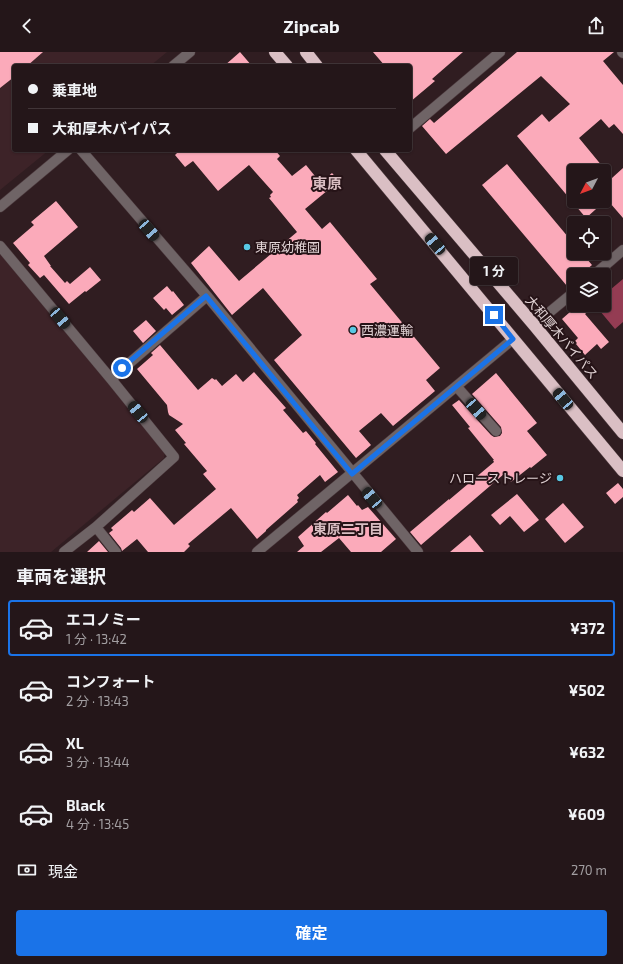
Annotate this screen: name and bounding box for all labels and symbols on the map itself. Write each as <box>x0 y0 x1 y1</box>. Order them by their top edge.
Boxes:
north arrow <box>567 164 611 208</box>
district label: 東原 <box>312 174 342 192</box>
car <box>137 217 161 243</box>
car <box>423 231 447 257</box>
place label: 東原幼稚園 <box>255 239 320 255</box>
marker: 東原幼稚園 <box>242 242 252 252</box>
callout: 1 分 <box>470 257 518 285</box>
street label: 大和厚木バイパス <box>523 292 601 382</box>
car <box>48 305 72 331</box>
route end <box>485 306 503 324</box>
place label: 西濃運輸 <box>361 322 413 338</box>
marker: 西濃運輸 <box>348 325 358 335</box>
route start <box>113 359 131 377</box>
car <box>551 386 575 412</box>
car <box>464 396 488 422</box>
car <box>126 399 150 425</box>
place label: ハローストレージ <box>449 470 552 486</box>
marker: ハローストレージ <box>555 473 565 483</box>
car <box>360 485 384 511</box>
district label: 東原二丁目 <box>313 520 383 537</box>

